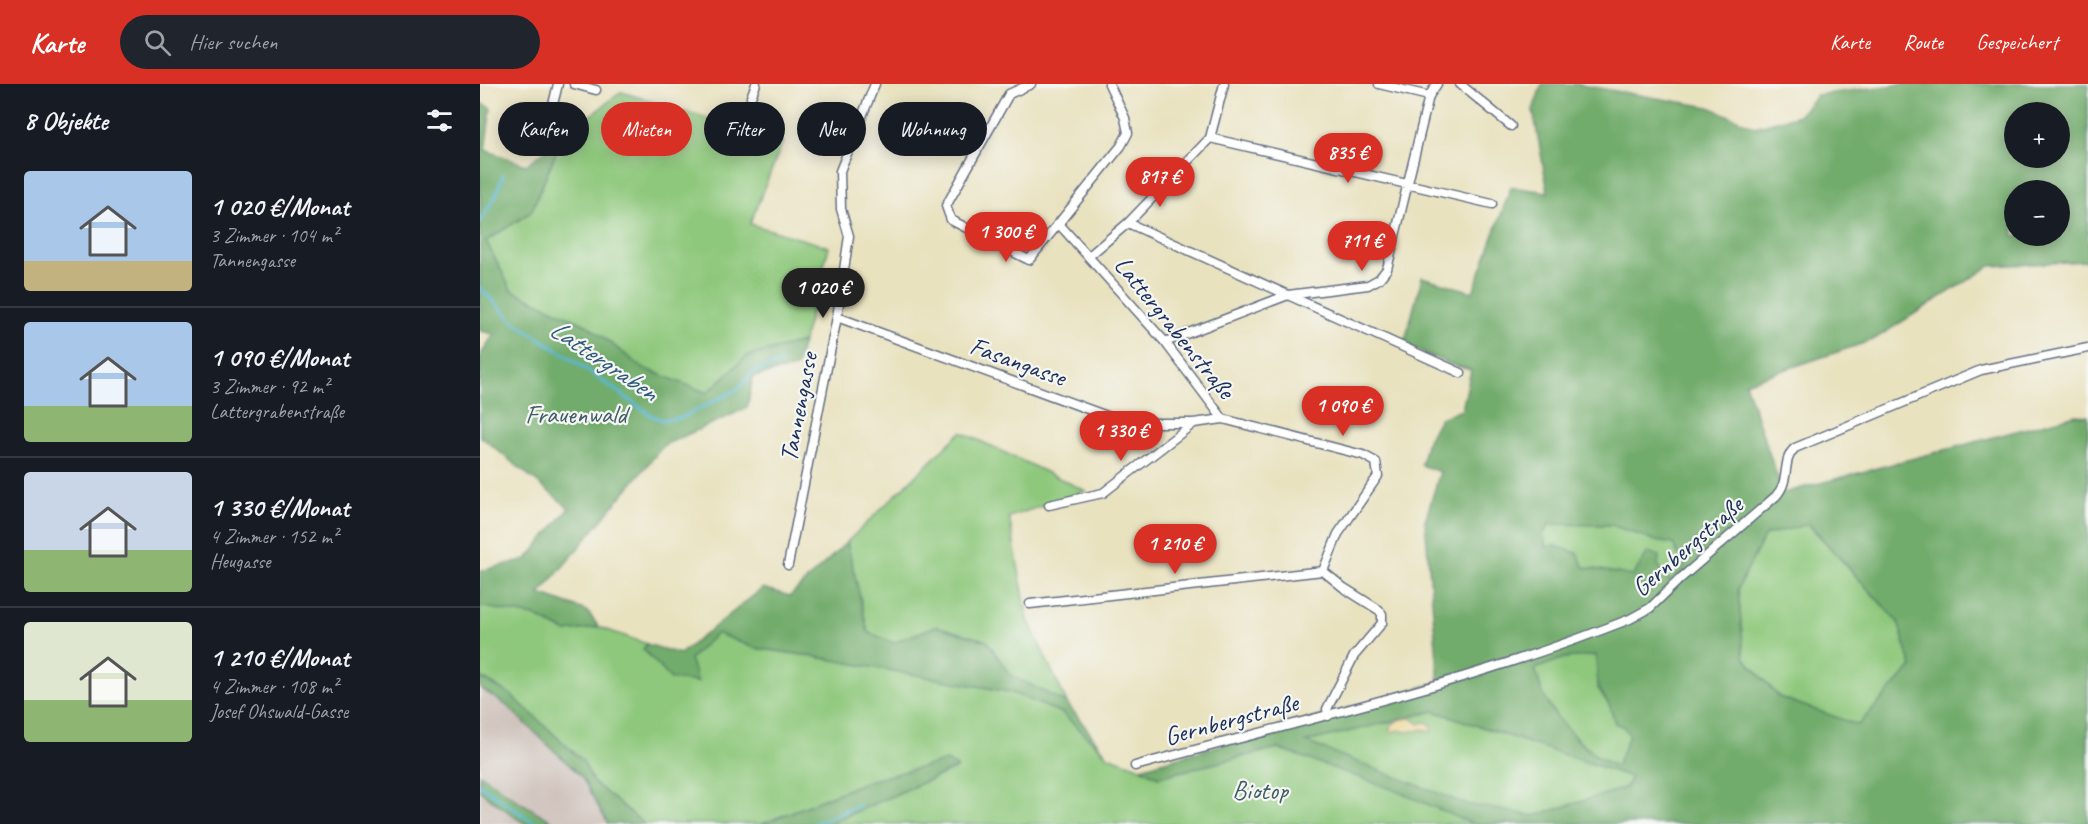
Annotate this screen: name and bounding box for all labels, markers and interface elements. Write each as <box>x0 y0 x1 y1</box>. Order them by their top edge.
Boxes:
search box <box>120 15 540 69</box>
text: Karte <box>30 25 84 60</box>
icon: search <box>141 26 174 59</box>
text: Hier suchen <box>189 28 278 56</box>
text: Karte <box>1830 29 1870 55</box>
text: Route <box>1903 29 1943 55</box>
text: Gespeichert <box>1976 29 2058 55</box>
chip: Kaufen <box>498 102 589 156</box>
chip: Mieten <box>601 102 692 156</box>
chip: Filter <box>704 102 785 156</box>
chip: Neu <box>797 102 866 156</box>
chip: Wohnung <box>878 102 987 156</box>
map controls <box>2004 102 2070 246</box>
button: + <box>2004 102 2070 168</box>
text: 8 Objekte <box>24 104 108 137</box>
icon: filters <box>423 104 456 137</box>
pin: 835 € <box>1306 133 1390 184</box>
text: 835 € <box>1328 140 1368 165</box>
pin: 817 € <box>1118 157 1202 208</box>
text: 817 € <box>1140 164 1180 189</box>
button: − <box>2004 180 2070 246</box>
text: 1 020 €/Monat <box>210 190 349 223</box>
icon: home <box>72 195 144 267</box>
pin: 1 300 € <box>951 212 1061 263</box>
text: 1 300 € <box>979 219 1033 244</box>
pin: 711 € <box>1320 221 1404 272</box>
text: 3 Zimmer · 104 m² <box>210 223 338 248</box>
text: 711 € <box>1342 228 1382 253</box>
text: Tannengasse <box>210 248 295 273</box>
street label: Lattergrabenstraße <box>1107 249 1244 407</box>
pin: 1 020 € <box>768 268 878 319</box>
text: 1 020 € <box>796 275 850 300</box>
water label: Lattergraben <box>544 312 666 409</box>
street label: Fasangasse <box>965 329 1073 395</box>
text: 1 090 €/Monat <box>210 341 349 374</box>
icon: home <box>72 346 144 418</box>
street label: Tannengasse <box>772 347 826 465</box>
text: 3 Zimmer · 92 m² <box>210 374 329 399</box>
pin: 1 090 € <box>1288 386 1398 437</box>
text: 1 090 € <box>1316 393 1370 418</box>
park label: Frauenwald <box>525 398 630 431</box>
text: Lattergrabenstraße <box>210 399 344 424</box>
pin: 1 330 € <box>1066 411 1176 462</box>
text: 1 330 € <box>1094 418 1148 443</box>
street label: Gernbergstraße <box>1625 487 1752 604</box>
text: 1 330 €/Monat <box>210 491 349 524</box>
icon: home <box>72 496 144 568</box>
text: 4 Zimmer · 152 m² <box>210 524 338 549</box>
pin: 1 210 € <box>1120 524 1230 575</box>
text: 1 210 € <box>1148 531 1202 556</box>
text: Heugasse <box>210 549 271 574</box>
text: 1 210 €/Monat <box>210 641 349 674</box>
icon: home <box>72 646 144 718</box>
text: 4 Zimmer · 108 m² <box>210 674 338 699</box>
street label: Gernbergstraße <box>1161 685 1304 753</box>
text: Josef Ohswald-Gasse <box>210 699 348 724</box>
park label: Biotop <box>1232 774 1290 807</box>

